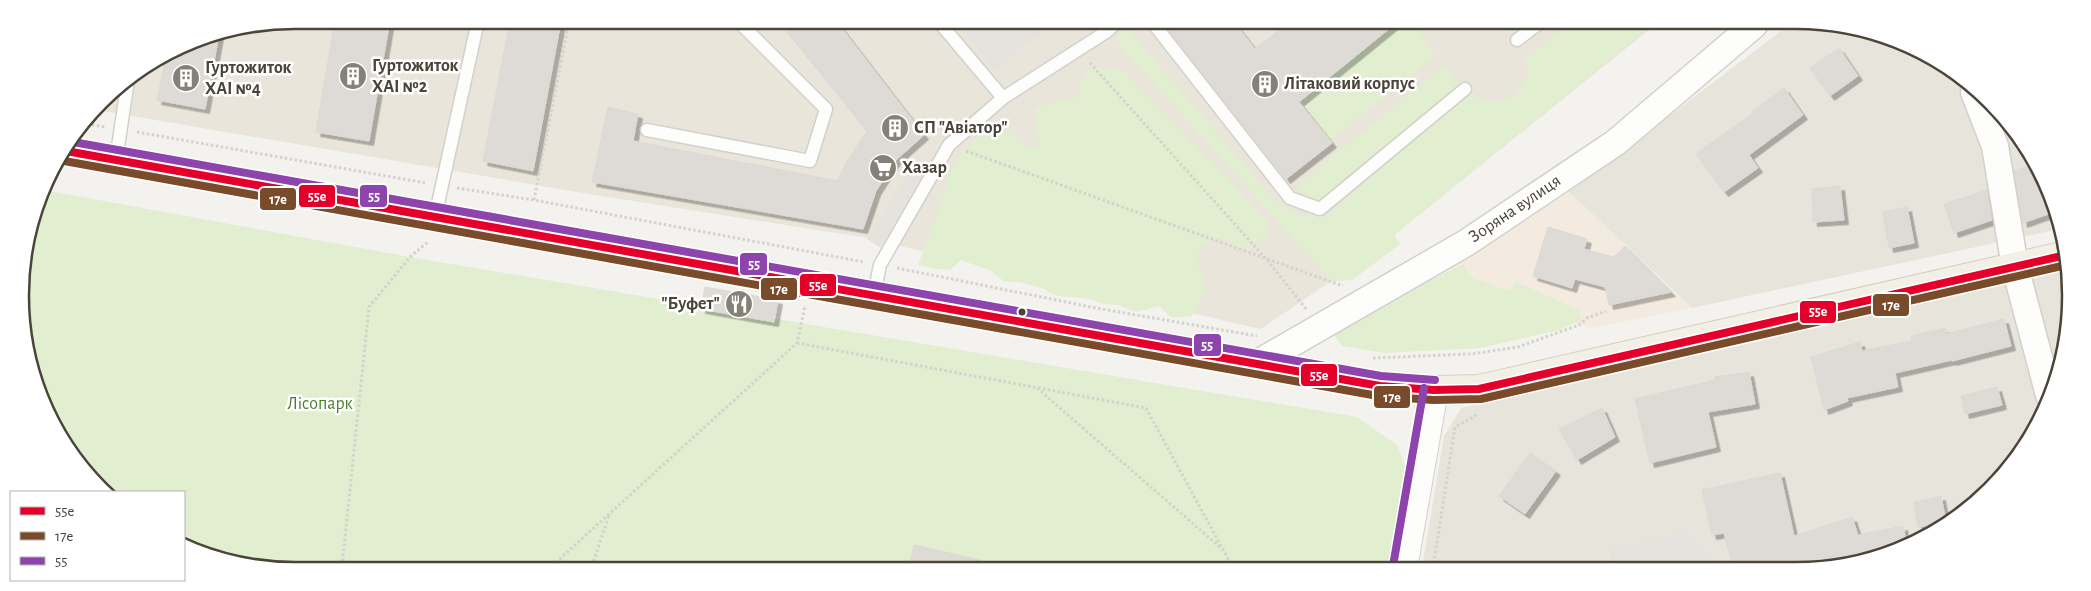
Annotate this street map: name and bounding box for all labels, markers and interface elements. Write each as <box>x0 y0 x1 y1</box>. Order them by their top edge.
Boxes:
place label: Гуртожиток ХАІ №2 <box>372 57 459 96</box>
place label: Гуртожиток ХАІ №4 <box>205 59 292 98</box>
building icon: Гуртожиток ХАІ №2 <box>338 61 368 91</box>
building icon: Гуртожиток ХАІ №4 <box>171 63 201 93</box>
building icon: Літаковий корпус <box>1250 69 1280 99</box>
place label: Літаковий корпус <box>1284 75 1415 93</box>
building icon: СП "Авіатор" <box>880 113 910 143</box>
place label: СП "Авіатор" <box>914 119 1008 137</box>
supermarket icon: Хазар <box>868 153 898 183</box>
place label: Хазар <box>902 159 947 177</box>
street label: Зоряна вулиця <box>1466 172 1564 246</box>
line badge: 55е <box>298 184 336 208</box>
line badge: 55 <box>359 184 388 208</box>
line badge: 17е <box>259 187 297 211</box>
text: 55е <box>308 190 327 204</box>
text: 55 <box>368 190 380 204</box>
text: 17е <box>269 193 287 207</box>
line badge: 55 <box>739 252 768 276</box>
text: 55 <box>748 258 760 272</box>
line badge: 55е <box>799 273 837 297</box>
line badge: 17е <box>760 277 798 301</box>
text: 55е <box>809 279 828 293</box>
text: 17е <box>770 283 788 297</box>
restaurant icon: "Буфет" <box>724 289 754 319</box>
line badge: 17е <box>1872 293 1910 317</box>
place label: "Буфет" <box>661 295 720 313</box>
text: 17е <box>1882 299 1900 313</box>
line badge: 55е <box>1799 300 1837 324</box>
text: 55е <box>1809 305 1828 319</box>
unlabelled marker <box>1017 307 1027 317</box>
line badge: 55 <box>1193 333 1222 357</box>
text: 55 <box>1201 339 1213 353</box>
line badge: 55е <box>1300 363 1338 387</box>
text: 55е <box>1310 369 1329 383</box>
line badge: 17е <box>1373 385 1411 409</box>
text: 17е <box>1383 391 1401 405</box>
park label: Лісопарк <box>287 395 353 413</box>
legend <box>10 491 185 581</box>
text: 55е <box>55 504 75 519</box>
text: 17е <box>55 529 73 544</box>
text: 55 <box>55 554 68 569</box>

